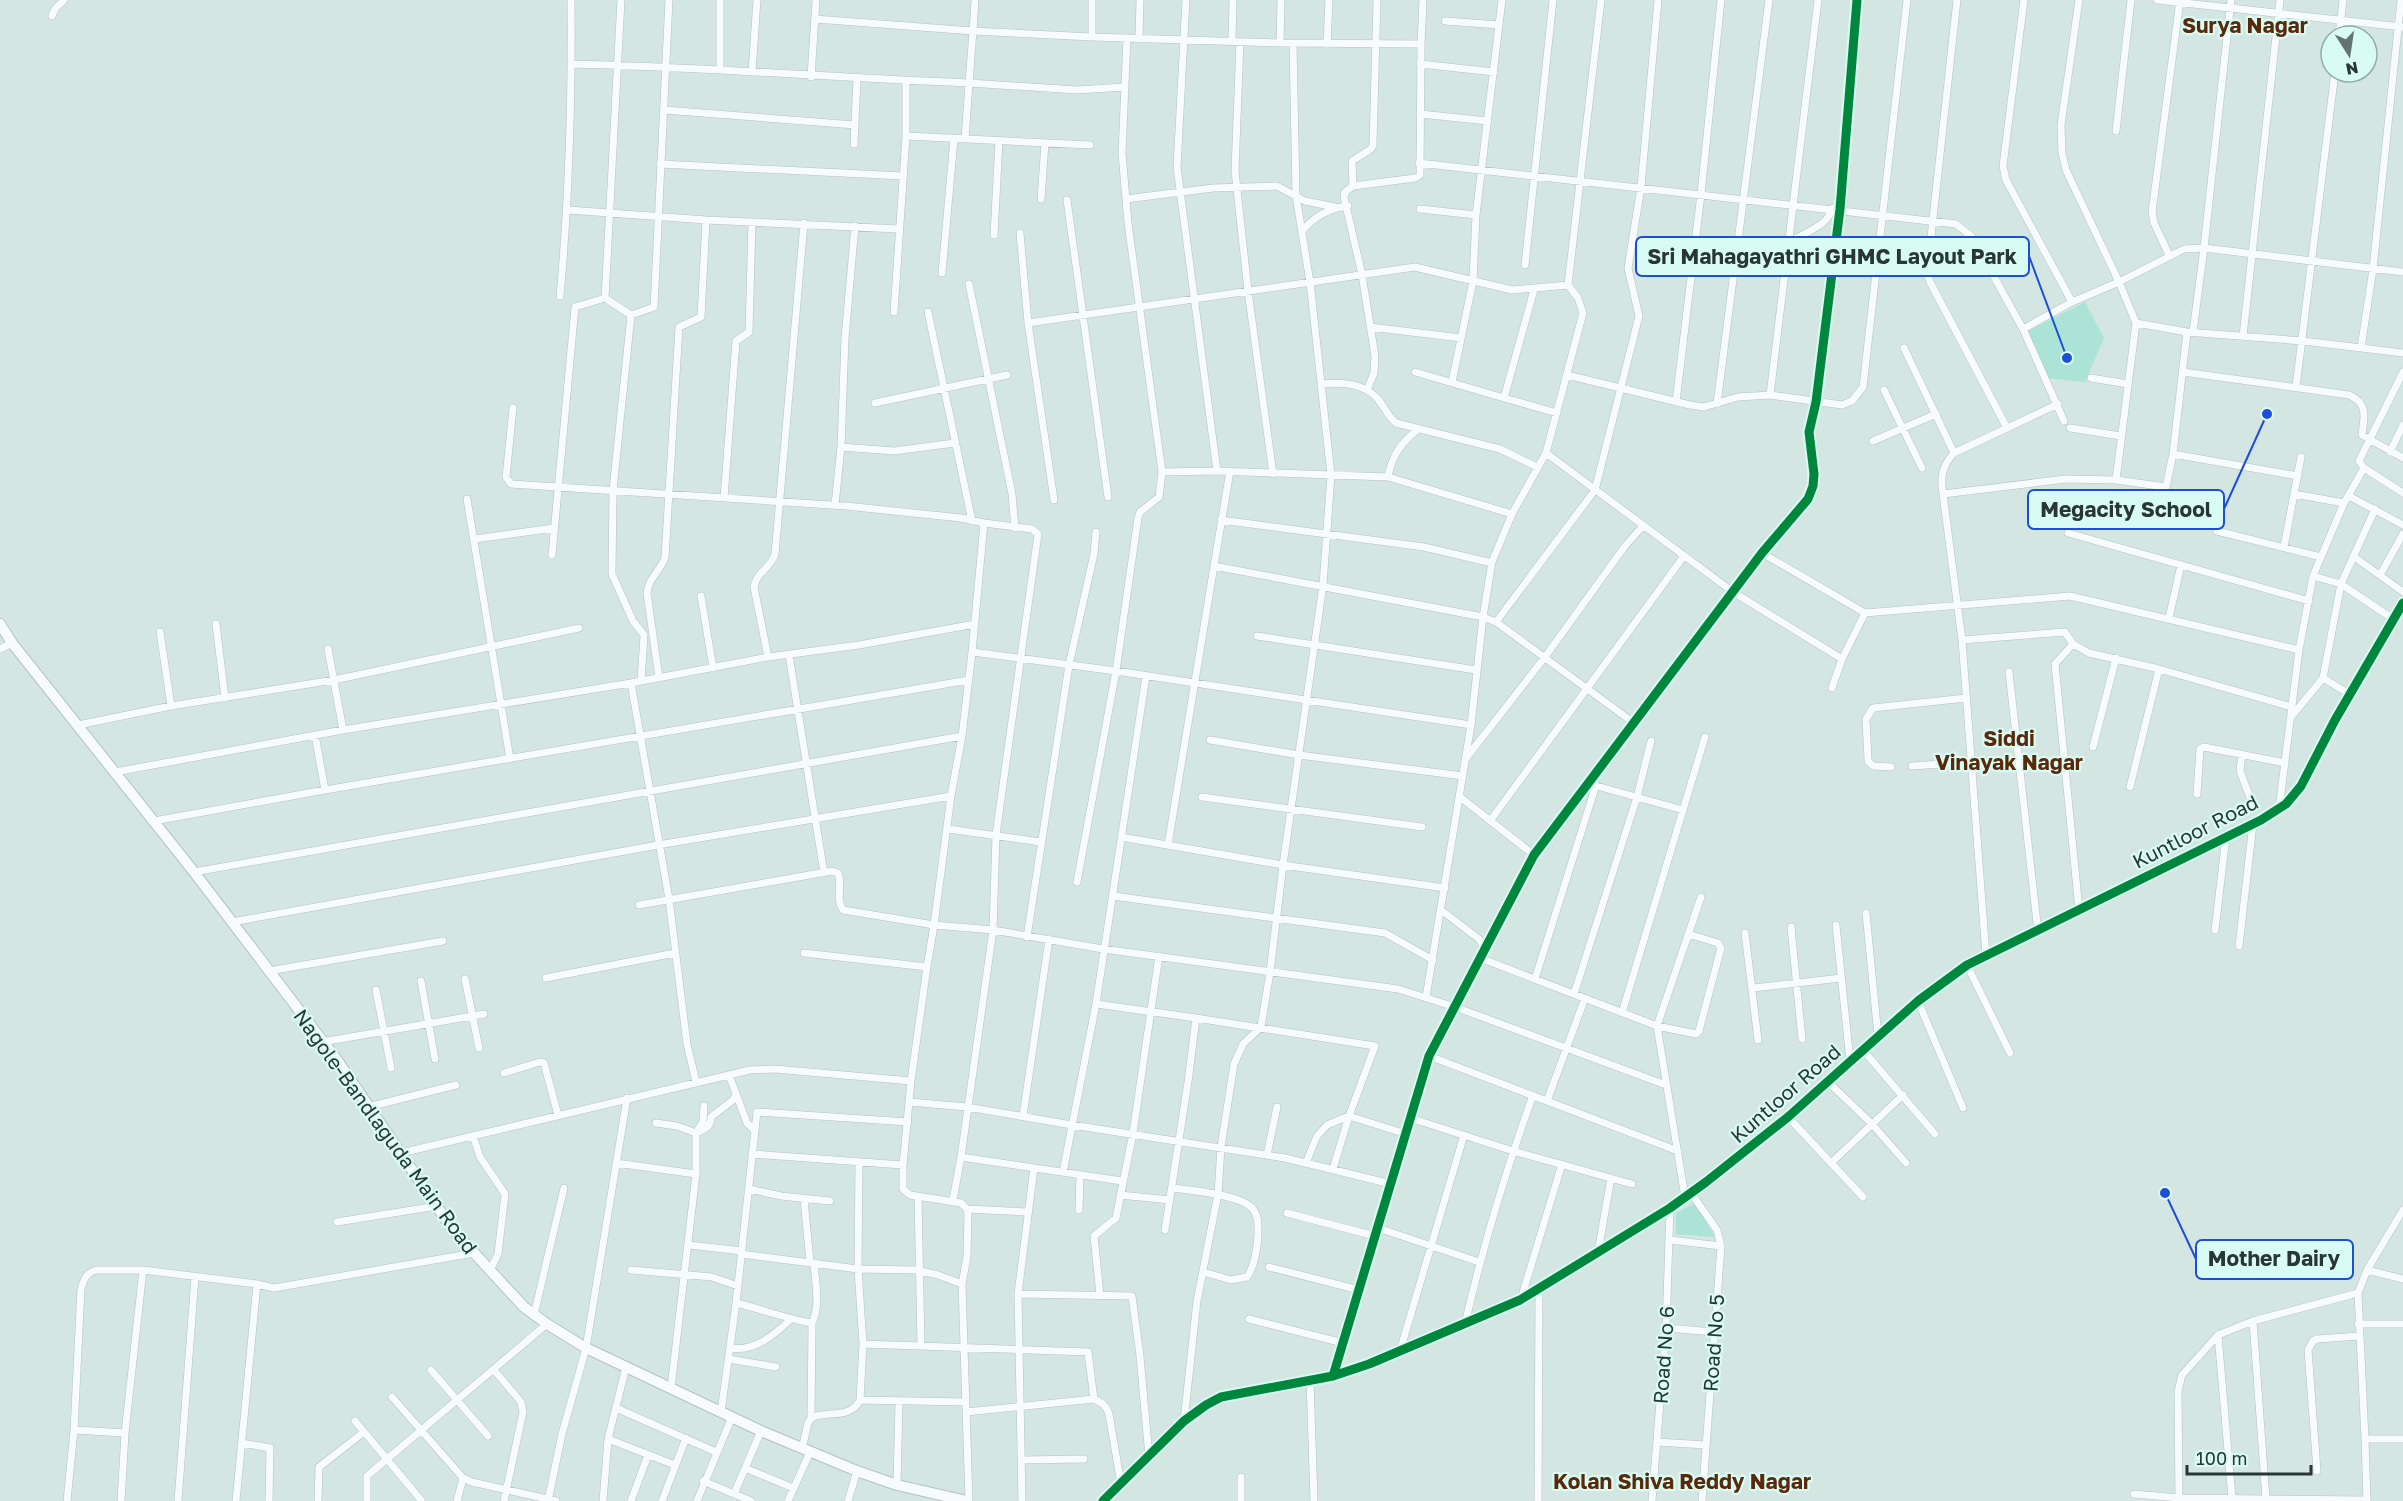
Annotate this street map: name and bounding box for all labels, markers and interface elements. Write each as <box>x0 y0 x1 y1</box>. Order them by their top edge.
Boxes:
district label: Surya Nagar <box>2182 12 2308 38</box>
north arrow <box>2319 24 2379 84</box>
text: N <box>2344 58 2360 80</box>
callout: Sri Mahagayathri GHMC Layout Park <box>1636 237 2029 276</box>
text: Sri Mahagayathri GHMC Layout Park <box>1647 243 2017 269</box>
callout: Megacity School <box>2028 490 2224 529</box>
text: Megacity School <box>2040 496 2212 522</box>
district label: Siddi Vinayak Nagar <box>1935 725 2083 775</box>
street label: Kuntloor Road <box>2128 789 2262 873</box>
street label: Nagole-Bandlaguda Main Road <box>289 1004 483 1258</box>
street label: Kuntloor Road <box>1725 1039 1845 1147</box>
callout: Mother Dairy <box>2196 1240 2353 1279</box>
text: Mother Dairy <box>2208 1245 2341 1271</box>
street label: Road No 5 <box>1698 1293 1728 1393</box>
street label: Road No 6 <box>1648 1305 1678 1405</box>
scale bar <box>2187 1438 2312 1476</box>
text: 100 m <box>2196 1447 2247 1469</box>
district label: Kolan Shiva Reddy Nagar <box>1553 1468 1811 1494</box>

